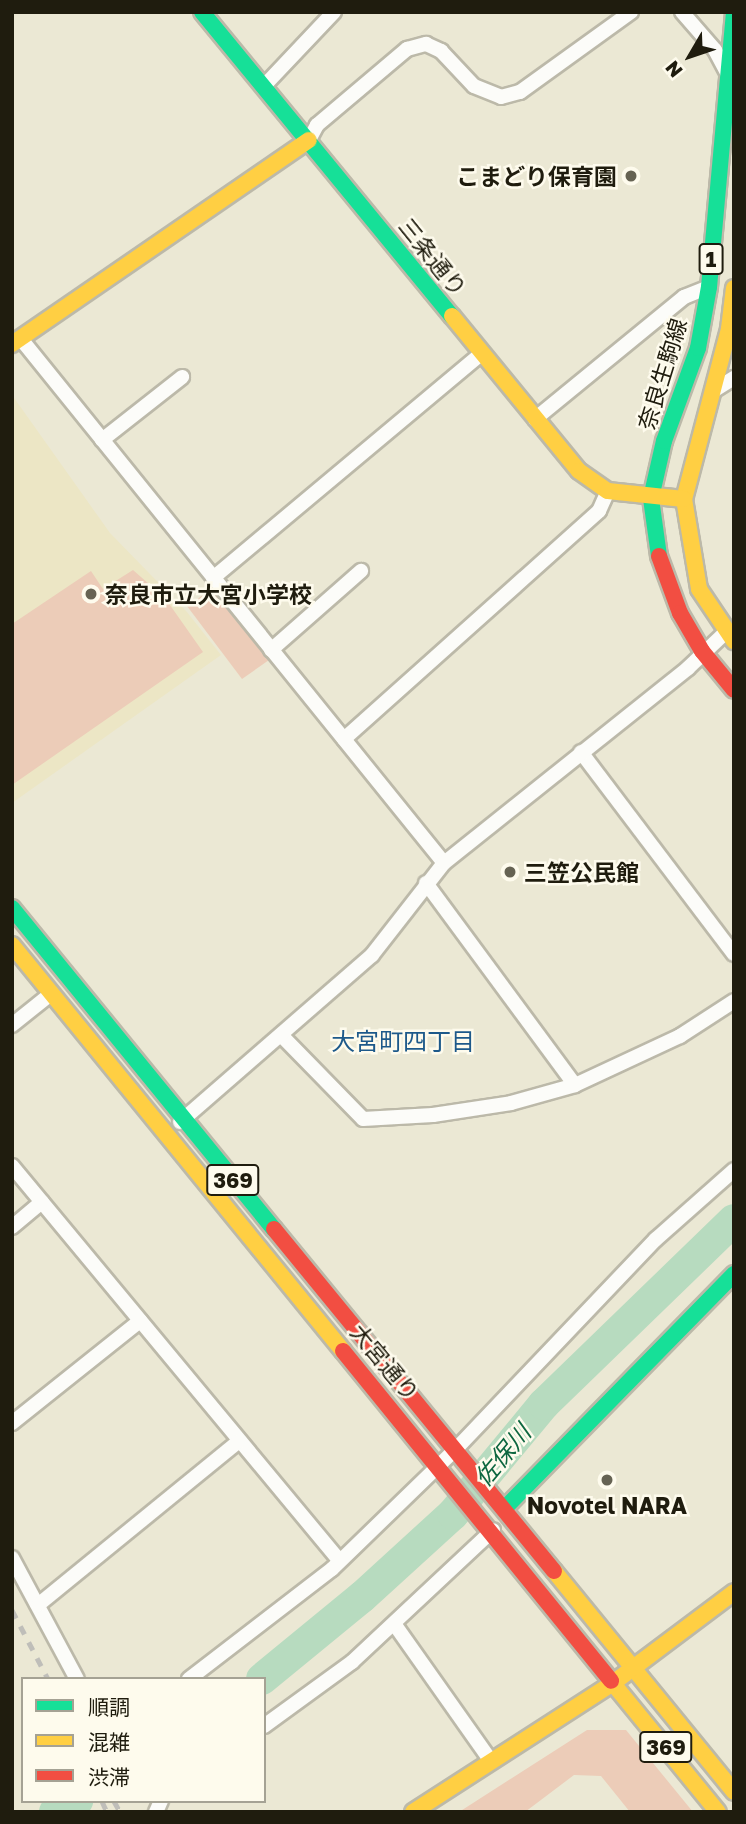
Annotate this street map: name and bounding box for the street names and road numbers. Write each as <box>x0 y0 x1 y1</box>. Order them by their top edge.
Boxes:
street label: 三条通り <box>393 213 473 301</box>
road number: 1 <box>697 242 725 276</box>
street label: 奈良生駒線 <box>632 315 692 433</box>
road number: 369 <box>205 1162 261 1198</box>
street label: 大宮通り <box>345 1318 425 1406</box>
road number: 369 <box>638 1730 694 1764</box>

